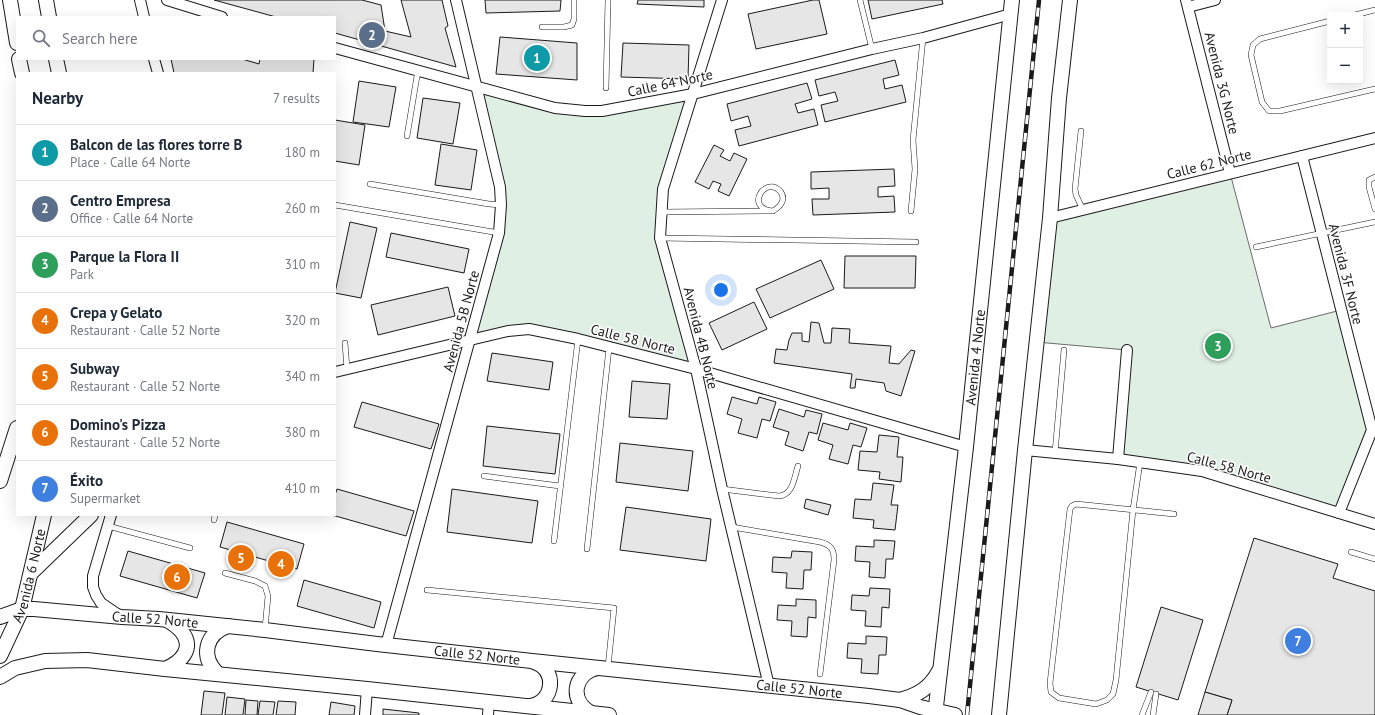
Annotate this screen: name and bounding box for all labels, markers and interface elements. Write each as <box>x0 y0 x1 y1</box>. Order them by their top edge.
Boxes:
map controls <box>1327 12 1363 84</box>
button: + <box>1327 12 1363 48</box>
search box <box>16 16 336 60</box>
pin: 2 <box>359 20 385 50</box>
icon: search <box>30 27 52 49</box>
text: Search here <box>62 29 138 48</box>
street label: Avenida 3G Norte <box>1201 30 1243 136</box>
pin: 1 <box>524 43 550 73</box>
button: − <box>1327 48 1363 84</box>
street label: Calle 64 Norte <box>626 65 714 101</box>
text: Nearby <box>32 87 83 109</box>
text: 7 results <box>273 90 320 107</box>
text: Balcon de las flores torre B <box>70 135 242 154</box>
text: 1 <box>41 144 49 161</box>
text: 180 m <box>285 144 320 161</box>
street label: Calle 62 Norte <box>1165 145 1253 183</box>
text: Place · Calle 64 Norte <box>70 154 190 171</box>
text: Centro Empresa <box>70 191 171 210</box>
text: 2 <box>41 200 49 217</box>
text: 260 m <box>285 200 320 217</box>
text: Office · Calle 64 Norte <box>70 210 193 227</box>
street label: Avenida 3F Norte <box>1325 222 1367 326</box>
text: Parque la Flora II <box>70 247 179 266</box>
text: 3 <box>41 256 49 273</box>
text: 310 m <box>285 256 320 273</box>
text: Park <box>70 266 94 283</box>
street label: Avenida 5B Norte <box>439 268 483 374</box>
your location <box>711 280 731 300</box>
street label: Avenida 4B Norte <box>680 285 722 391</box>
text: Crepa y Gelato <box>70 303 162 322</box>
street label: Avenida 4 Norte <box>961 308 989 406</box>
text: 4 <box>41 312 49 329</box>
text: 320 m <box>285 312 320 329</box>
street label: Calle 58 Norte <box>589 320 677 358</box>
text: Restaurant · Calle 52 Norte <box>70 322 220 339</box>
pin: 3 <box>1205 331 1231 361</box>
text: Subway <box>70 359 119 378</box>
text: 5 <box>41 368 49 385</box>
text: 340 m <box>285 368 320 385</box>
text: Restaurant · Calle 52 Norte <box>70 378 220 395</box>
text: Domino's Pizza <box>70 415 166 434</box>
text: 6 <box>41 424 49 441</box>
text: 380 m <box>285 424 320 441</box>
text: Restaurant · Calle 52 Norte <box>70 434 220 451</box>
street label: Calle 58 Norte <box>1185 447 1273 487</box>
text: Éxito <box>70 471 103 490</box>
text: 7 <box>41 480 49 497</box>
text: 410 m <box>285 480 320 497</box>
text: Supermarket <box>70 490 140 507</box>
street label: Avenida 6 Norte <box>8 527 50 626</box>
pin: 5 <box>228 543 254 573</box>
pin: 4 <box>268 549 294 579</box>
pin: 6 <box>164 562 190 592</box>
street label: Calle 52 Norte <box>111 607 199 632</box>
pin: 7 <box>1285 626 1311 656</box>
street label: Calle 52 Norte <box>433 641 521 669</box>
street label: Calle 52 Norte <box>755 675 843 702</box>

